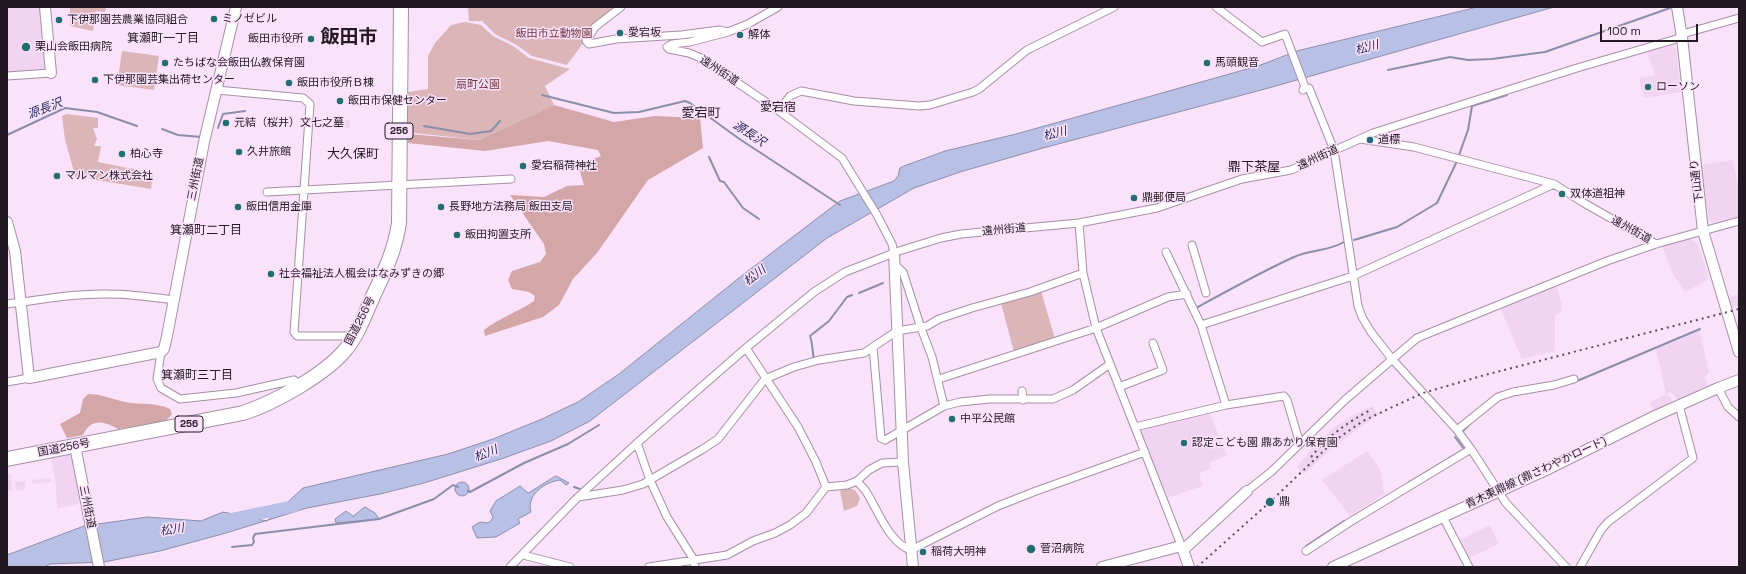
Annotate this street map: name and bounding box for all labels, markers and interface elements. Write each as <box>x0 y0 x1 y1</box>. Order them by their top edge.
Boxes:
place label: ミノゼビル <box>222 12 277 26</box>
place label: 下伊那園芸農業協同組合 <box>67 13 188 27</box>
marker: ミノゼビル <box>209 14 219 24</box>
marker: 下伊那園芸農業協同組合 <box>54 15 64 25</box>
scale bar <box>1602 16 1700 42</box>
text: 100 m <box>1607 23 1641 39</box>
place label: 愛宕坂 <box>628 26 661 40</box>
district label: 飯田市 <box>321 27 377 49</box>
park label: 飯田市立動物園 <box>516 27 592 41</box>
marker: 愛宕坂 <box>615 28 625 38</box>
place label: 解体 <box>748 28 770 42</box>
marker: 解体 <box>735 30 745 40</box>
district label: 箕瀬町一丁目 <box>127 32 199 46</box>
place label: 飯田市役所 <box>248 32 303 46</box>
marker: 飯田市役所 <box>306 34 316 44</box>
water label: 松川 <box>1354 38 1380 58</box>
place label: 栗山会飯田病院 <box>35 40 112 54</box>
marker: 栗山会飯田病院 <box>20 41 32 53</box>
street label: 遠州街道 <box>697 53 741 89</box>
place label: たちばな会飯田仏教保育園 <box>173 56 305 70</box>
place label: 馬頭観音 <box>1215 56 1259 70</box>
marker: たちばな会飯田仏教保育園 <box>160 58 170 68</box>
marker: 馬頭観音 <box>1202 58 1212 68</box>
place label: 下伊那園芸集出荷センター <box>103 73 235 87</box>
marker: 下伊那園芸集出荷センター <box>90 75 100 85</box>
place label: 飯田市役所Ｂ棟 <box>297 76 374 90</box>
marker: 飯田市役所Ｂ棟 <box>284 78 294 88</box>
park label: 扇町公園 <box>456 78 500 92</box>
place label: ローソン <box>1656 80 1700 94</box>
marker: ローソン <box>1643 82 1653 92</box>
place label: 飯田市保健センター <box>348 94 447 108</box>
water label: 源長沢 <box>26 96 64 122</box>
marker: 飯田市保健センター <box>335 96 345 106</box>
district label: 愛宕宿 <box>760 101 796 115</box>
district label: 愛宕町 <box>682 105 720 121</box>
place label: 元結（桜井）文七之墓 <box>234 116 344 130</box>
marker: 元結（桜井）文七之墓 <box>221 118 231 128</box>
water label: 源長沢 <box>730 118 768 150</box>
road number: 256 <box>385 123 413 139</box>
water label: 松川 <box>1042 124 1068 144</box>
place label: 道標 <box>1378 133 1400 147</box>
marker: 道標 <box>1365 135 1375 145</box>
street label: 遠州街道 <box>1295 143 1341 173</box>
place label: 久井旅館 <box>247 145 291 159</box>
district label: 大久保町 <box>327 146 379 162</box>
place label: 柏心寺 <box>130 147 163 161</box>
marker: 久井旅館 <box>234 147 244 157</box>
marker: 柏心寺 <box>117 149 127 159</box>
street label: 三州街道 <box>185 156 207 202</box>
street label: 下山通り <box>1688 158 1706 204</box>
place label: 愛宕稲荷神社 <box>531 159 597 173</box>
district label: 鼎下茶屋 <box>1228 159 1280 175</box>
marker: 愛宕稲荷神社 <box>518 161 528 171</box>
place label: マルマン株式会社 <box>65 169 153 183</box>
marker: マルマン株式会社 <box>52 171 62 181</box>
place label: 双体道祖神 <box>1570 187 1625 201</box>
marker: 双体道祖神 <box>1557 189 1567 199</box>
place label: 鼎郵便局 <box>1142 191 1186 205</box>
marker: 鼎郵便局 <box>1129 193 1139 203</box>
place label: 飯田信用金庫 <box>246 200 312 214</box>
place label: 長野地方法務局 飯田支局 <box>449 200 573 214</box>
marker: 飯田信用金庫 <box>233 202 243 212</box>
marker: 長野地方法務局 飯田支局 <box>436 202 446 212</box>
street label: 遠州街道 <box>1609 214 1653 246</box>
street label: 遠州街道 <box>982 222 1026 238</box>
district label: 箕瀬町二丁目 <box>170 224 242 238</box>
place label: 飯田拘置支所 <box>465 228 531 242</box>
marker: 飯田拘置支所 <box>452 230 462 240</box>
water label: 松川 <box>741 263 769 289</box>
place label: 社会福祉法人楓会はなみずきの郷 <box>279 267 444 281</box>
marker: 社会福祉法人楓会はなみずきの郷 <box>266 269 276 279</box>
street label: 国道256号 <box>342 294 378 348</box>
district label: 箕瀬町三丁目 <box>161 369 233 383</box>
place label: 中平公民館 <box>960 412 1015 426</box>
marker: 中平公民館 <box>947 414 957 424</box>
road number: 256 <box>175 416 203 432</box>
street label: 青木東鼎線 (鼎さわやかロード) <box>1463 434 1609 512</box>
street label: 国道256号 <box>37 436 91 460</box>
place label: 認定こども園 鼎あかり保育園 <box>1192 436 1338 450</box>
marker: 認定こども園 鼎あかり保育園 <box>1179 438 1189 448</box>
water label: 松川 <box>472 443 500 465</box>
street label: 三州街道 <box>76 484 98 530</box>
place label: 鼎 <box>1279 495 1290 509</box>
marker: 鼎 <box>1264 496 1276 508</box>
water label: 松川 <box>159 521 185 539</box>
place label: 菅沼病院 <box>1040 542 1084 556</box>
marker: 菅沼病院 <box>1025 543 1037 555</box>
place label: 稲荷大明神 <box>931 545 986 559</box>
marker: 稲荷大明神 <box>918 547 928 557</box>

